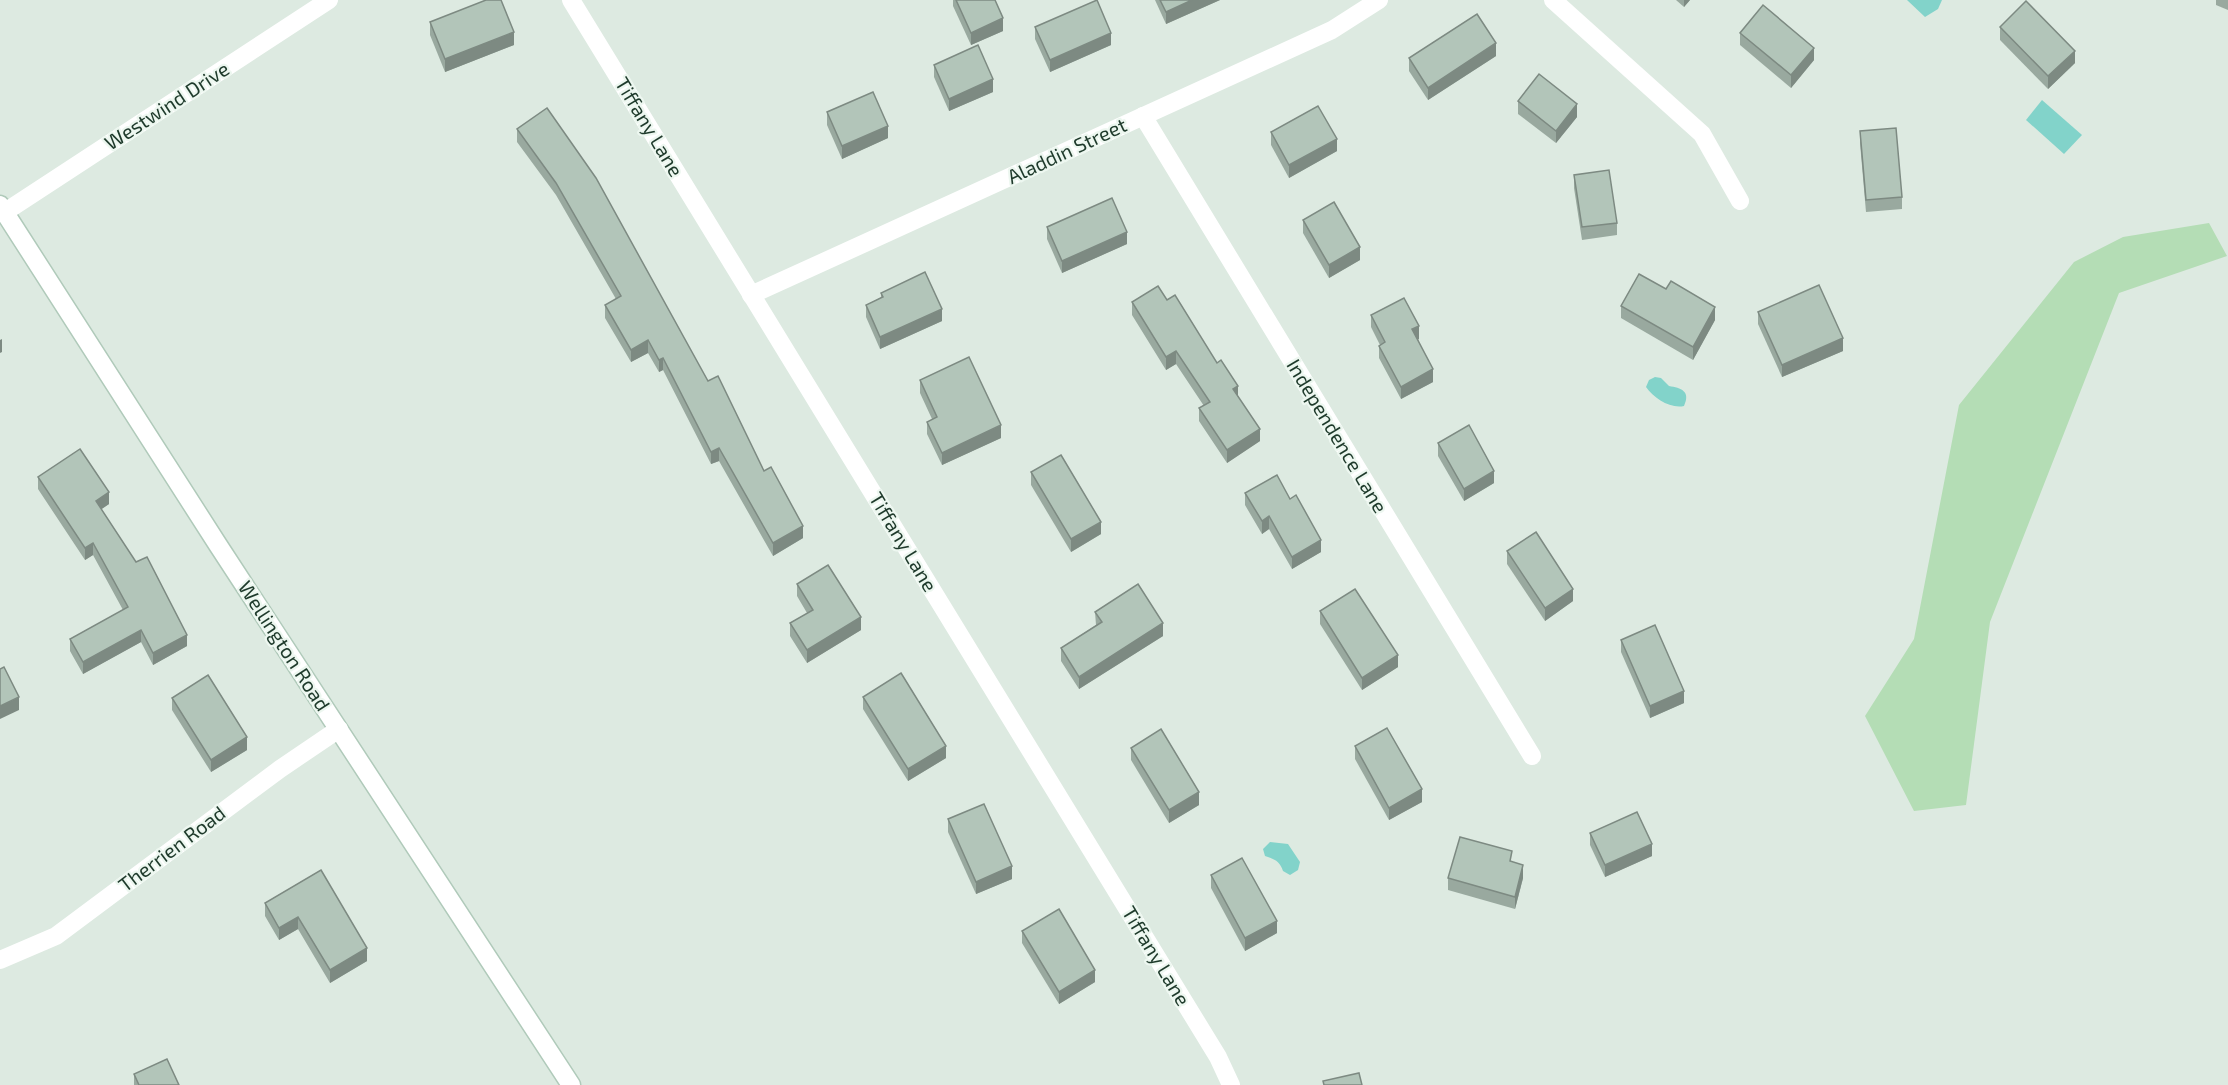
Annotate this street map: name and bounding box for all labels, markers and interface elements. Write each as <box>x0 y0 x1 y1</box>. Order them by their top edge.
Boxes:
street label: Westwind Drive <box>100 56 233 154</box>
street label: Tiffany Lane <box>611 72 689 181</box>
street label: Aladdin Street <box>1003 112 1130 188</box>
street label: Independence Lane <box>1282 354 1393 517</box>
street label: Tiffany Lane <box>865 487 943 596</box>
street label: Wellington Road <box>234 576 336 715</box>
street label: Therrien Road <box>113 800 230 896</box>
street label: Tiffany Lane <box>1118 901 1196 1010</box>

